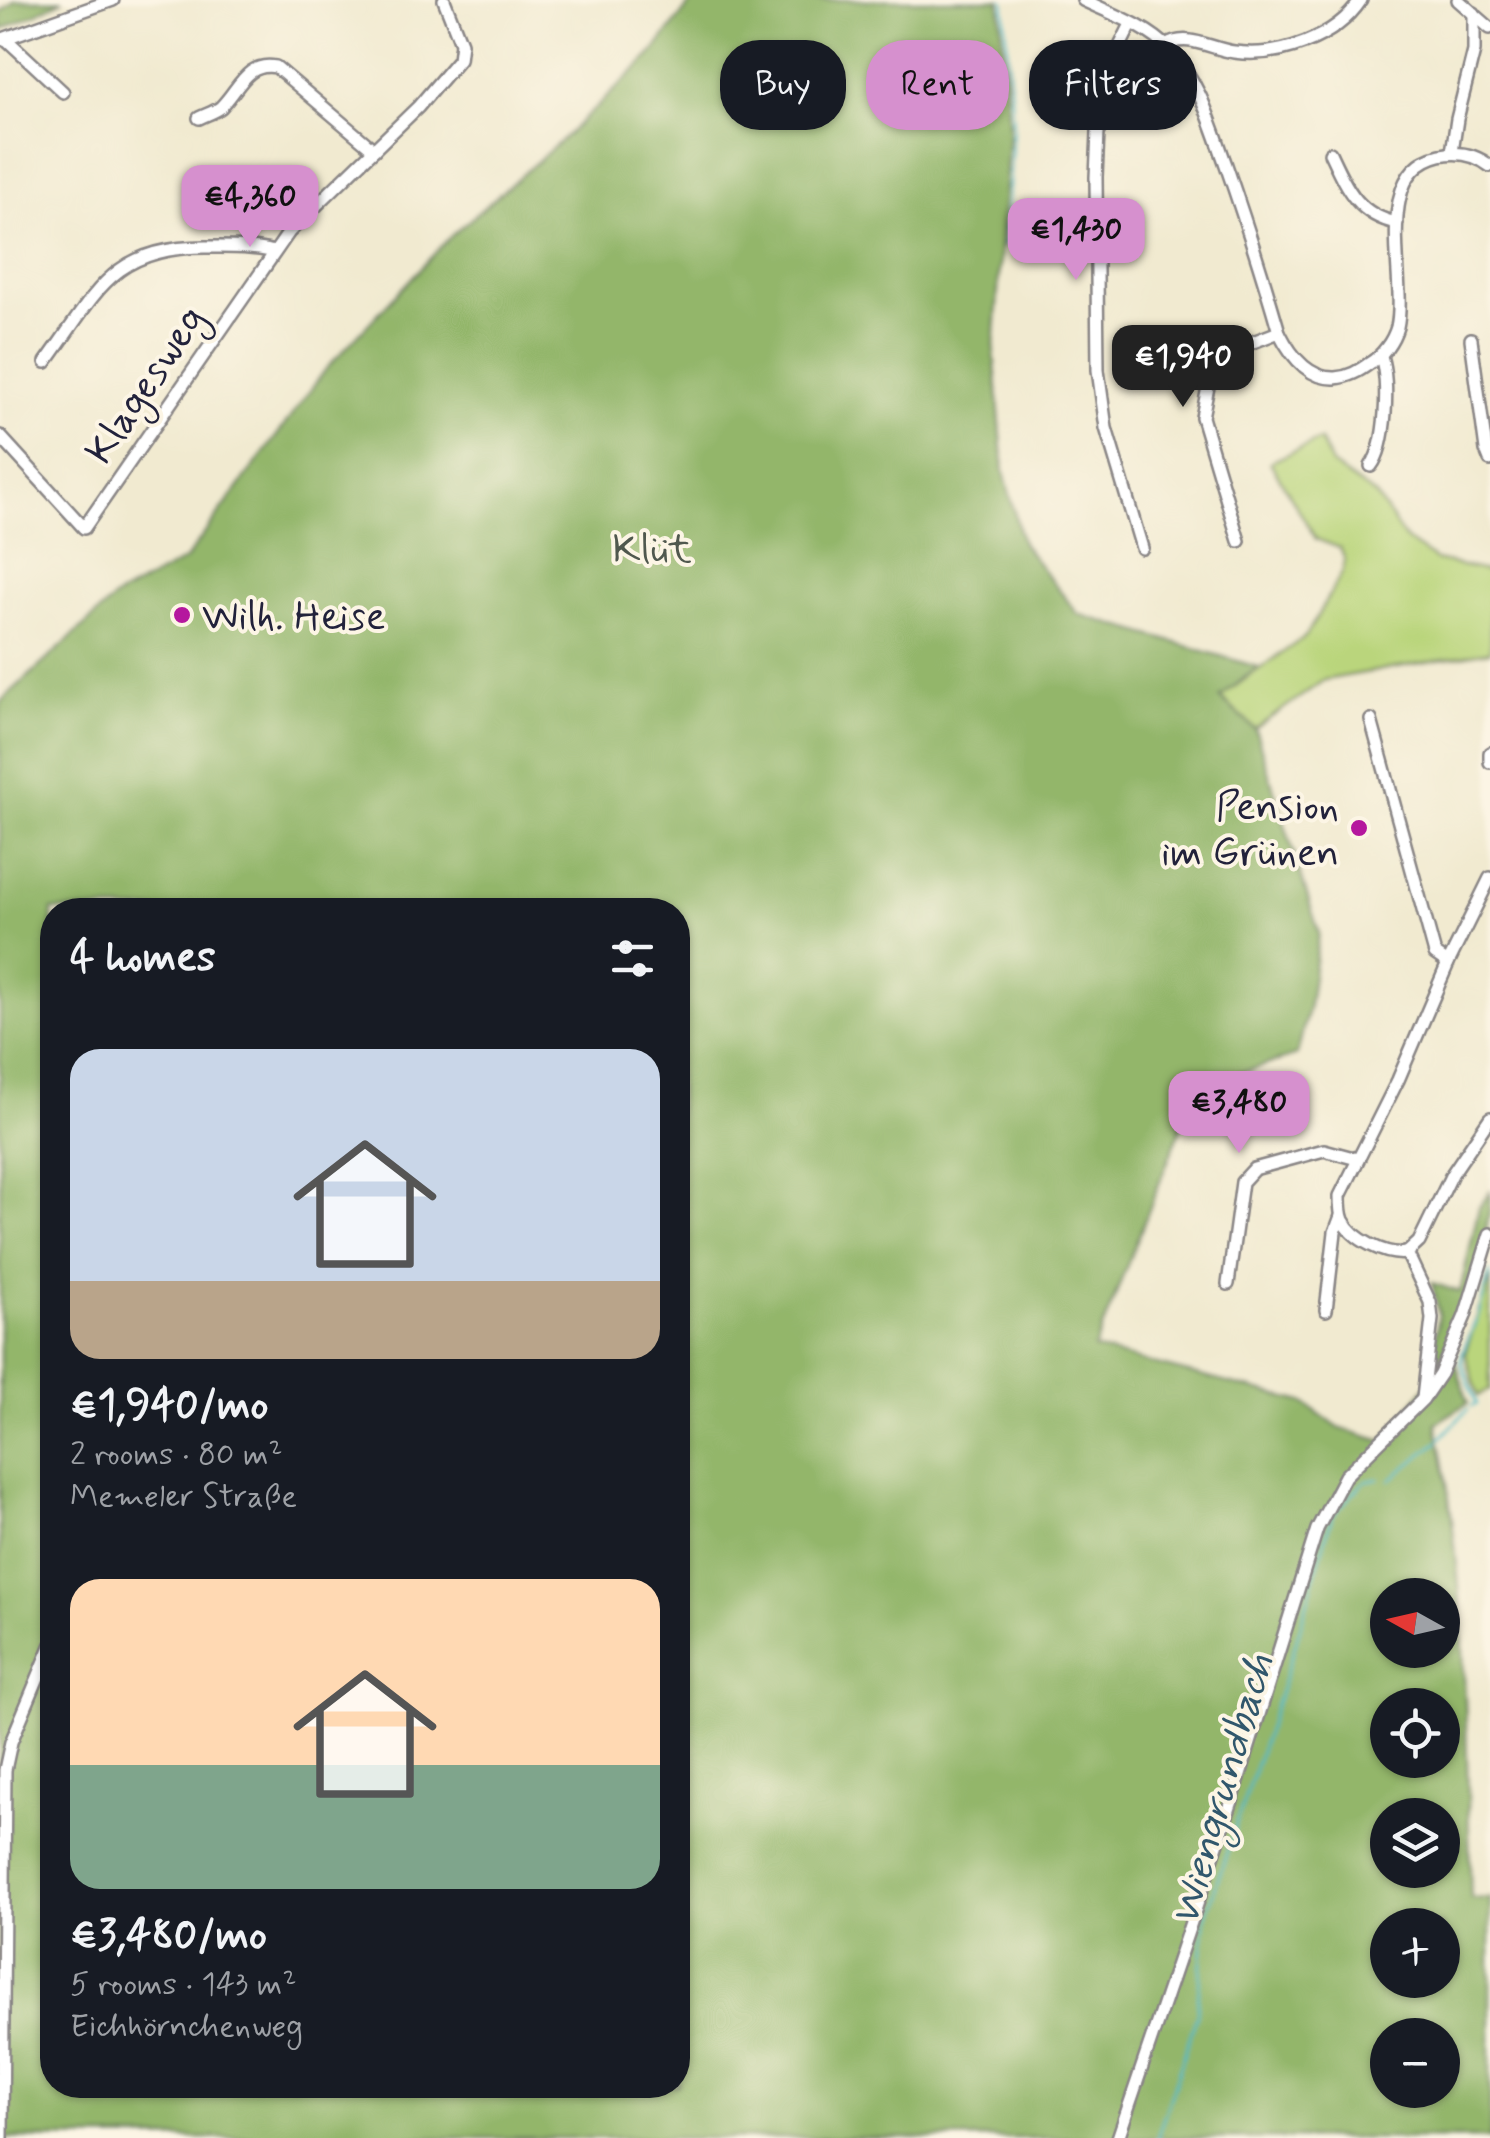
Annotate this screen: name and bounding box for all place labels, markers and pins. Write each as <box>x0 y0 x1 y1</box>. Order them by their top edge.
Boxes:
pin: €4,360 <box>169 165 331 250</box>
pin: €1,430 <box>995 198 1157 283</box>
pin: €1,940 <box>1102 325 1264 410</box>
place label: Wilh. Heise <box>202 592 385 644</box>
marker: Wilh. Heise <box>171 604 193 626</box>
place label: Pension im Grünen <box>1161 782 1339 880</box>
marker: Pension im Grünen <box>1348 817 1370 839</box>
pin: €3,480 <box>1158 1071 1320 1156</box>

